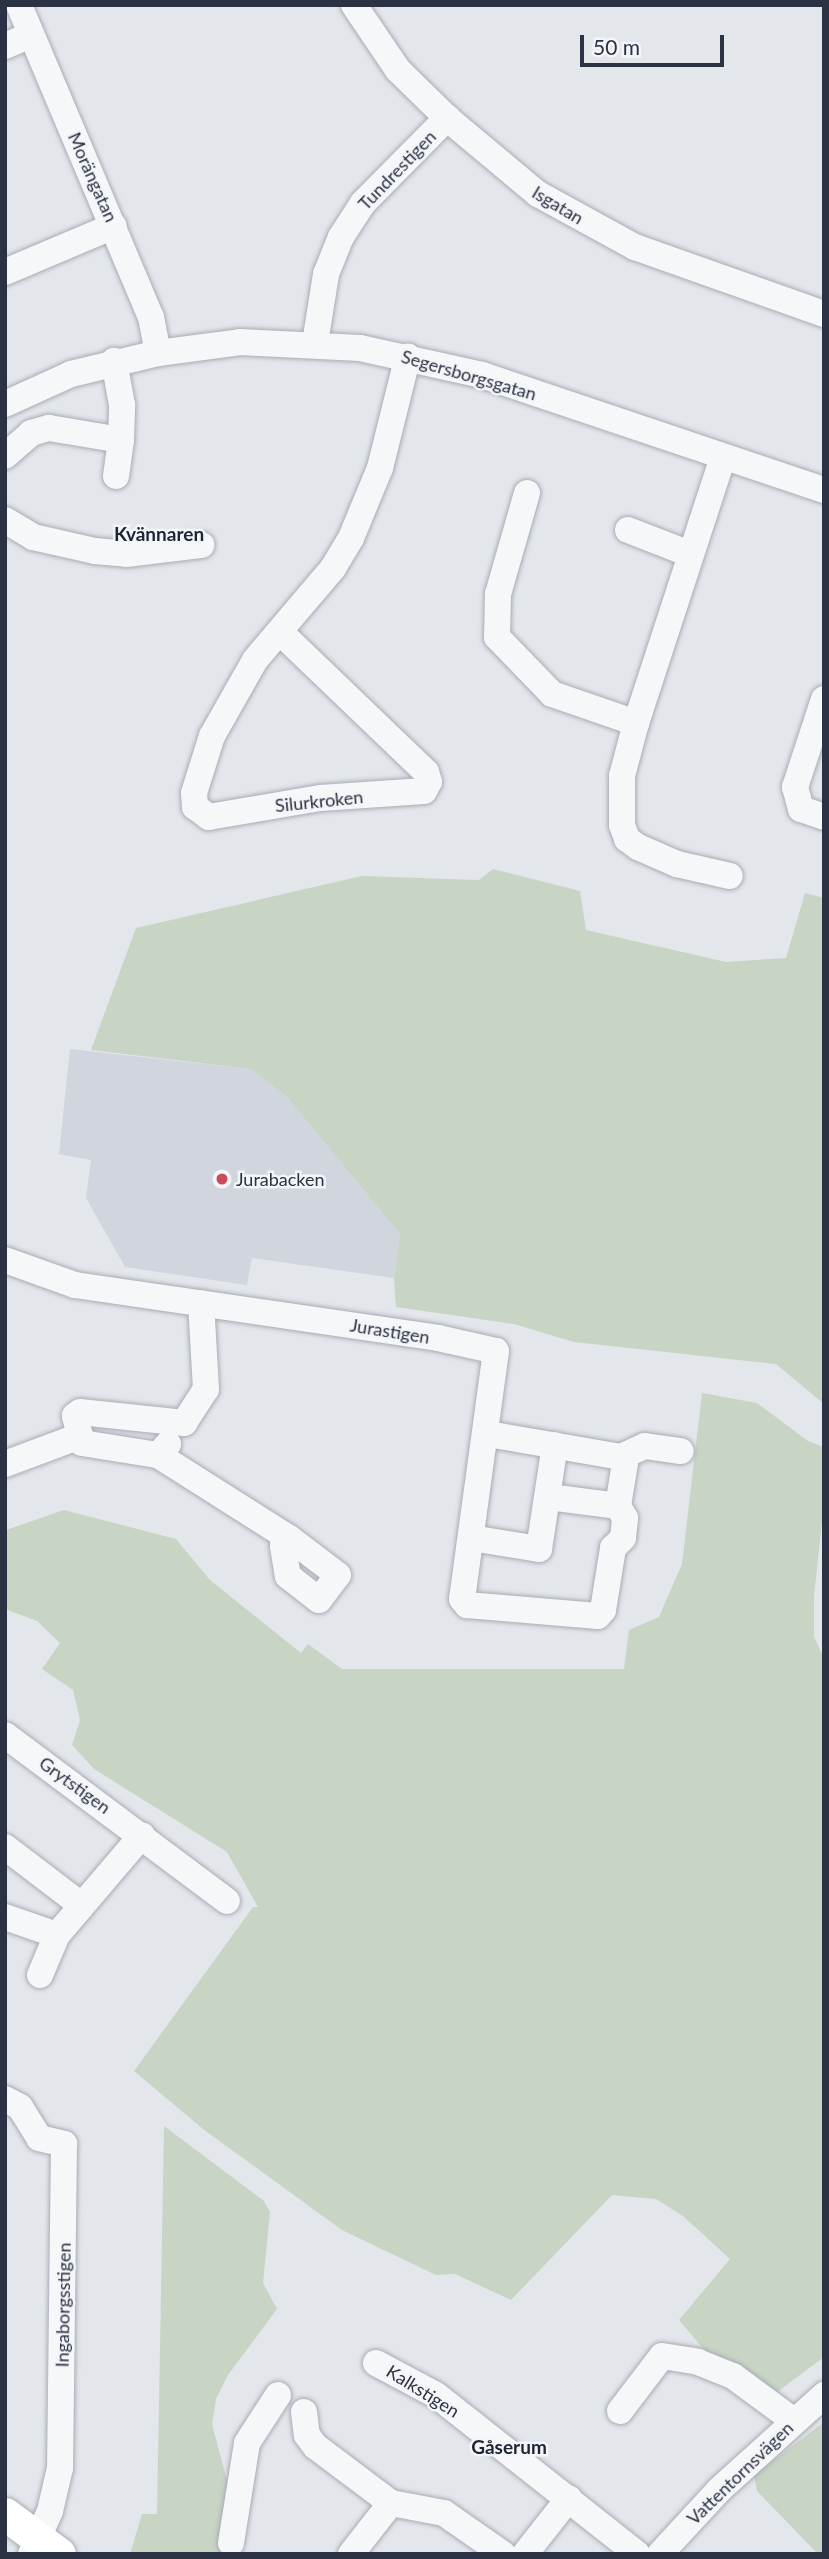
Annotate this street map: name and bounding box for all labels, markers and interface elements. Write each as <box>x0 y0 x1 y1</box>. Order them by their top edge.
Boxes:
scale bar <box>584 21 728 65</box>
text: 50 m <box>593 34 640 59</box>
street label: Tundrestigen <box>354 126 440 214</box>
street label: Morängatan <box>64 129 122 225</box>
street label: Isgatan <box>528 181 588 229</box>
street label: Segersborgsgatan <box>399 345 539 405</box>
district label: Kvännaren <box>114 523 204 545</box>
street label: Silurkroken <box>274 786 364 816</box>
place label: Jurabacken <box>236 1168 325 1190</box>
marker: Jurabacken <box>214 1171 230 1187</box>
street label: Jurastigen <box>349 1314 431 1348</box>
street label: Grytstigen <box>35 1752 115 1818</box>
street label: Ingaborgsstigen <box>51 2242 75 2368</box>
street label: Kalkstigen <box>383 2360 463 2422</box>
street label: Vattentornsvägen <box>682 2417 798 2529</box>
district label: Gåserum <box>471 2436 547 2458</box>

